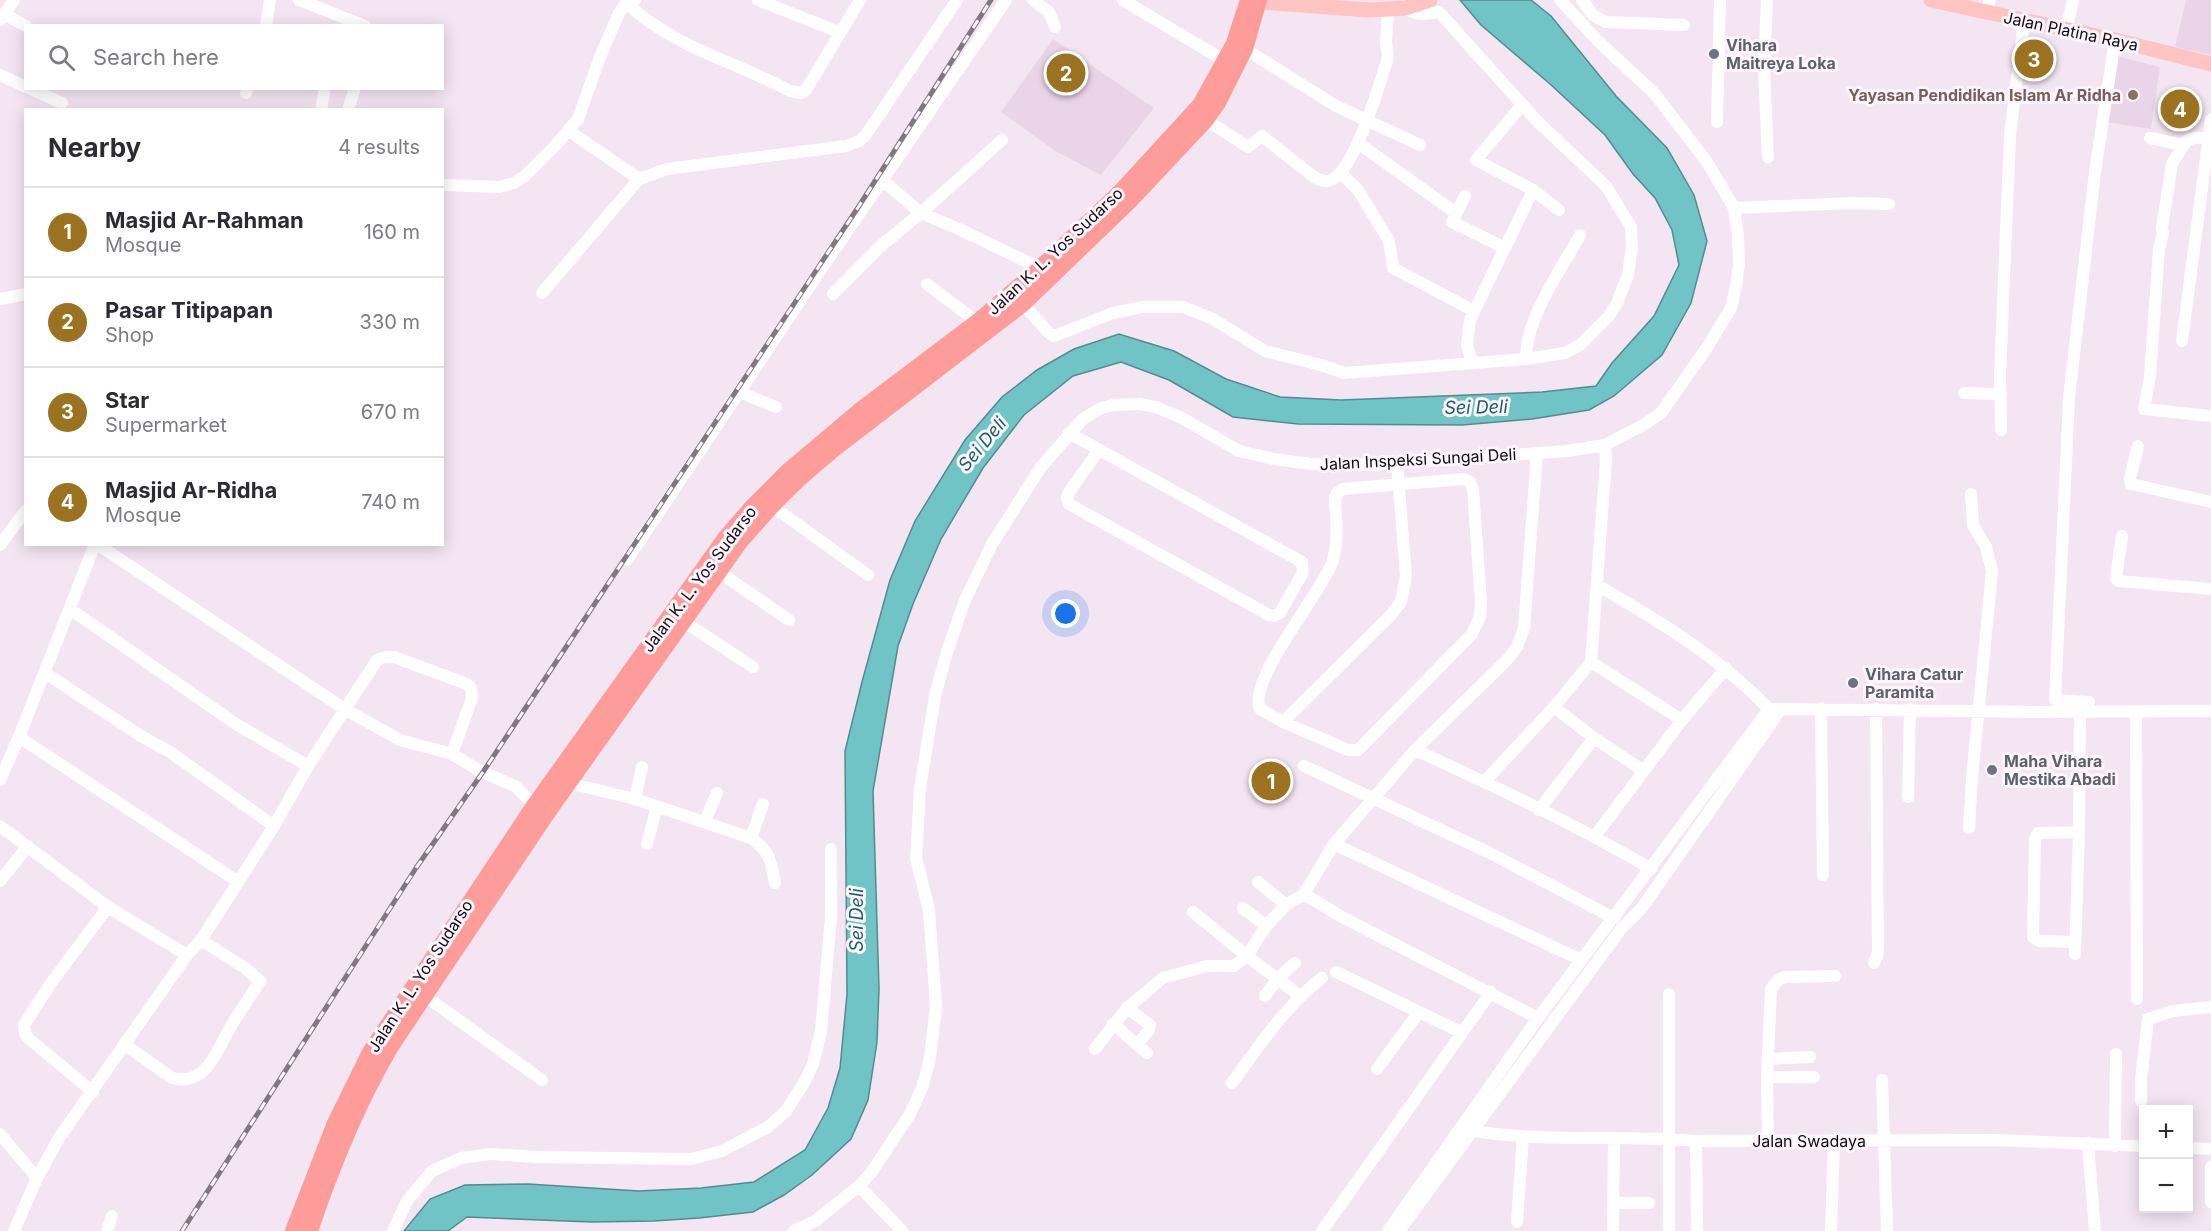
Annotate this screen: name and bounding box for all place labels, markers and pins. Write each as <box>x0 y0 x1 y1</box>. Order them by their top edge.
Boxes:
place label: Vihara Maitreya Loka <box>1726 35 1836 73</box>
pin: 3 <box>2014 36 2054 82</box>
marker: Vihara Maitreya Loka <box>1707 47 1721 61</box>
pin: 2 <box>1046 50 1086 96</box>
place label: Yayasan Pendidikan Islam Ar Ridha <box>1848 85 2121 105</box>
pin: 4 <box>2160 86 2200 132</box>
marker: Yayasan Pendidikan Islam Ar Ridha <box>2126 88 2140 102</box>
place label: Vihara Catur Paramita <box>1865 664 1964 702</box>
marker: Vihara Catur Paramita <box>1846 676 1860 690</box>
place label: Maha Vihara Mestika Abadi <box>2004 751 2116 789</box>
pin: 1 <box>1252 758 1290 804</box>
marker: Maha Vihara Mestika Abadi <box>1985 763 1999 777</box>

